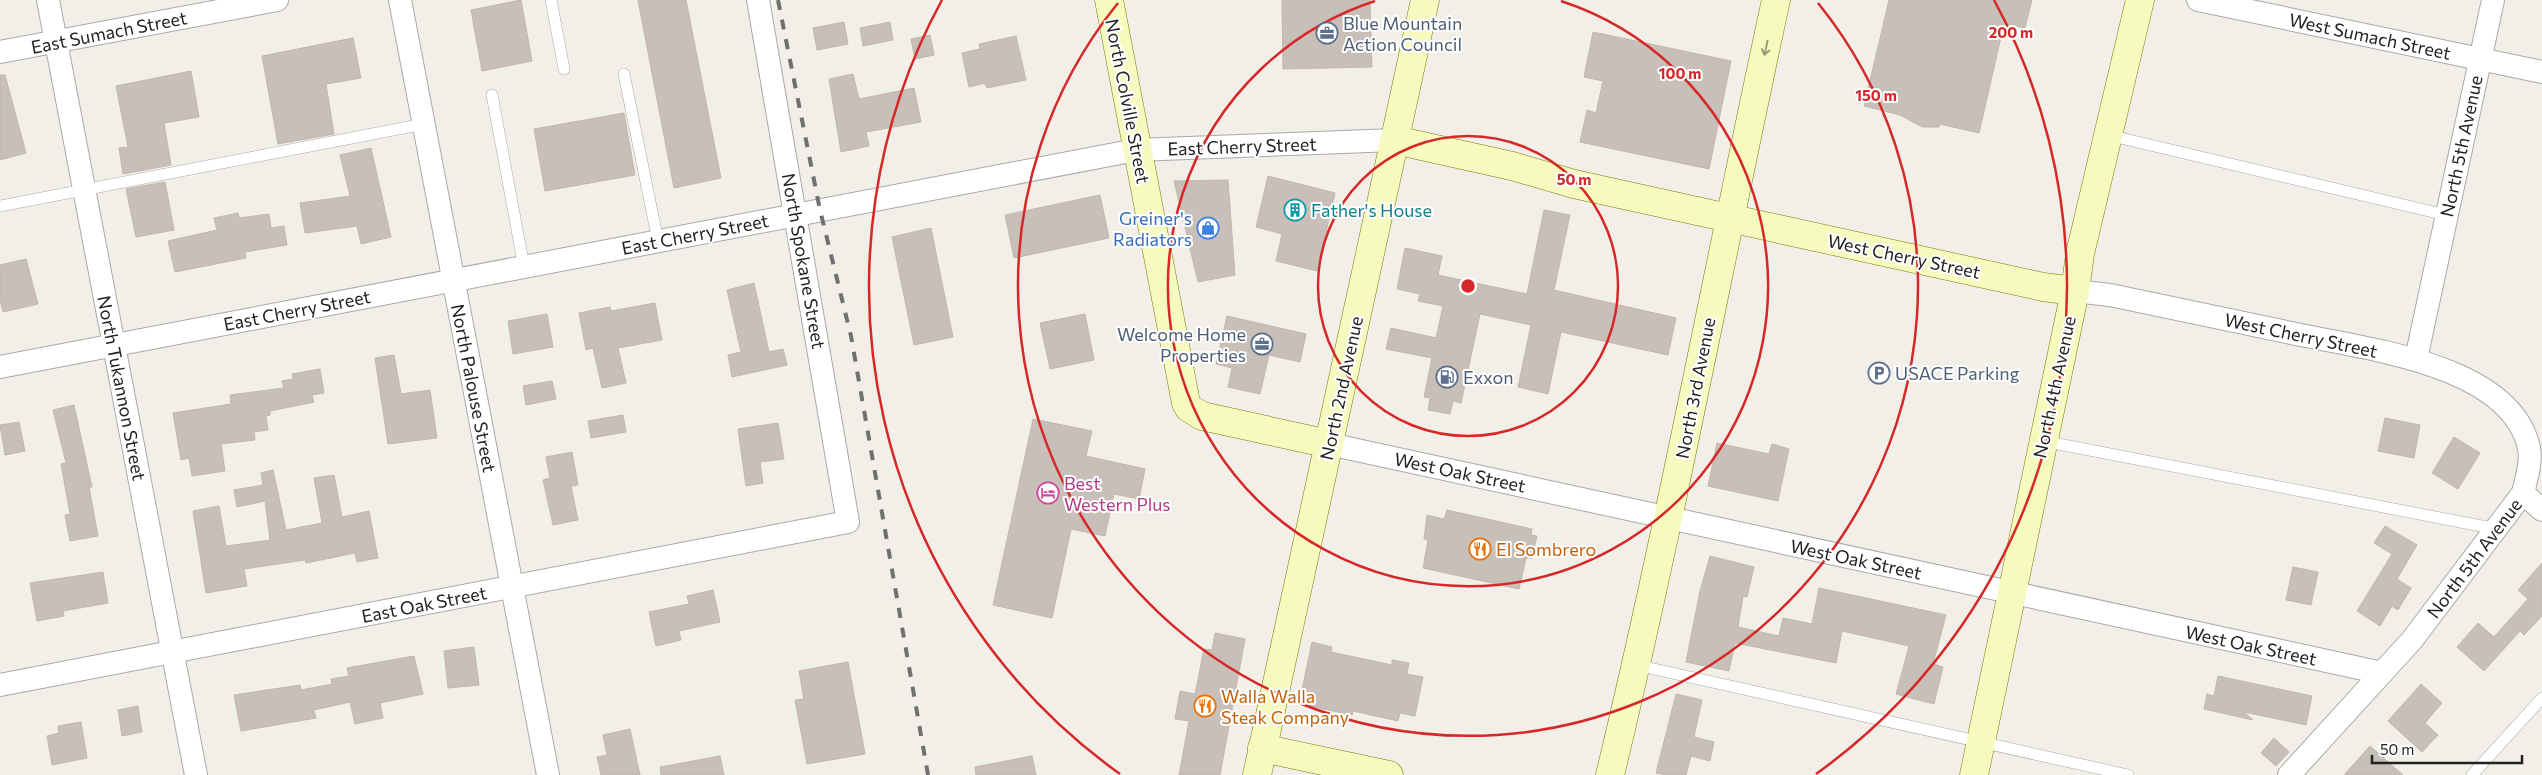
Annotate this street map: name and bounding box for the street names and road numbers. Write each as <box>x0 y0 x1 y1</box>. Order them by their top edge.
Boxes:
street label: East Sumach Street <box>29 6 189 58</box>
street label: West Sumach Street <box>2287 8 2453 64</box>
street label: North Colville Street <box>1101 17 1155 185</box>
street label: North 5th Avenue <box>2435 73 2487 219</box>
street label: East Cherry Street <box>1167 132 1317 160</box>
street label: North Spokane Street <box>778 171 830 351</box>
street label: East Cherry Street <box>620 209 770 259</box>
street label: West Cherry Street <box>1826 229 1982 283</box>
street label: East Cherry Street <box>222 285 372 335</box>
street label: North Tukannon Street <box>93 294 151 482</box>
street label: North Palouse Street <box>447 302 501 474</box>
street label: West Cherry Street <box>2223 308 2379 362</box>
street label: North 2nd Avenue <box>1315 314 1367 462</box>
street label: North 4th Avenue <box>2028 314 2080 460</box>
street label: North 3rd Avenue <box>1670 315 1720 461</box>
street label: West Oak Street <box>1392 447 1528 497</box>
street label: North 5th Avenue <box>2422 494 2526 622</box>
street label: West Oak Street <box>1788 534 1924 584</box>
street label: East Oak Street <box>359 581 489 627</box>
street label: West Oak Street <box>2183 620 2319 670</box>

